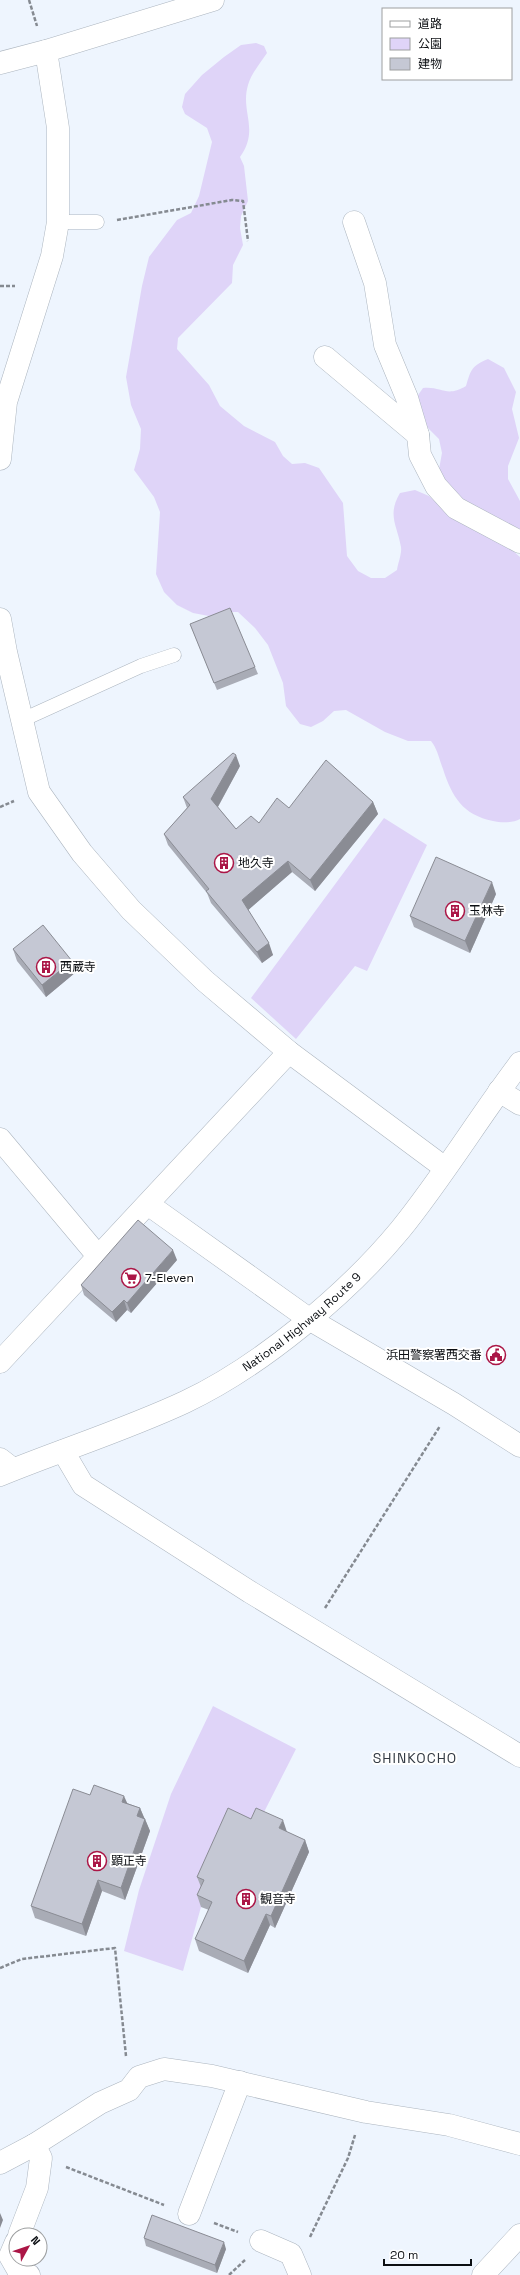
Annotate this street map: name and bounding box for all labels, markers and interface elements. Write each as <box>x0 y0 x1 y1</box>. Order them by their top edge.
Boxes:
legend <box>382 8 512 80</box>
text: 道路 <box>418 16 442 32</box>
text: 公園 <box>418 36 442 52</box>
text: 建物 <box>418 56 442 72</box>
building icon: 地久寺 <box>213 852 235 874</box>
place label: 地久寺 <box>238 855 274 871</box>
building icon: 玉林寺 <box>444 900 466 922</box>
place label: 玉林寺 <box>469 903 505 919</box>
building icon: 西蔵寺 <box>35 956 57 978</box>
place label: 西蔵寺 <box>60 959 96 975</box>
supermarket icon: 7-Eleven <box>120 1267 142 1289</box>
street label: National Highway Route 9 <box>239 1269 364 1375</box>
place label: 7-Eleven <box>145 1270 194 1286</box>
public building icon: 浜田警察署西交番 <box>485 1344 507 1366</box>
place label: 浜田警察署西交番 <box>386 1347 482 1363</box>
district label: SHINKOCHO <box>373 1749 457 1767</box>
building icon: 顕正寺 <box>86 1850 108 1872</box>
place label: 顕正寺 <box>111 1853 147 1869</box>
building icon: 観音寺 <box>235 1888 257 1910</box>
place label: 観音寺 <box>260 1891 296 1907</box>
north arrow <box>8 2227 48 2267</box>
text: N <box>28 2233 43 2248</box>
scale bar <box>384 2241 471 2267</box>
text: 20 m <box>390 2247 418 2263</box>

